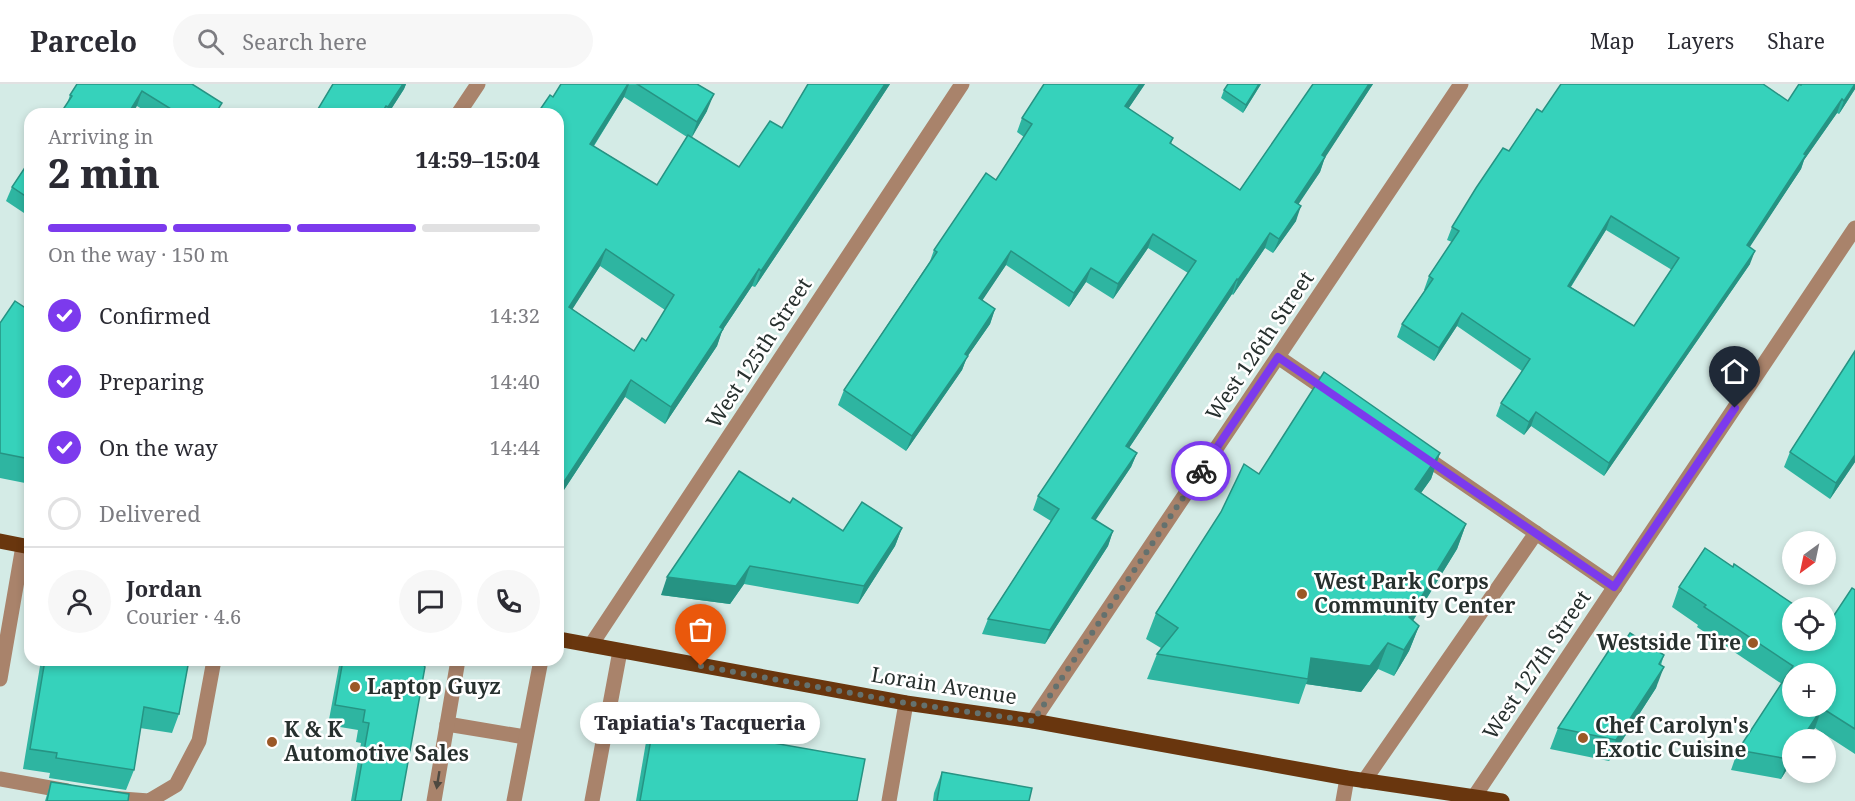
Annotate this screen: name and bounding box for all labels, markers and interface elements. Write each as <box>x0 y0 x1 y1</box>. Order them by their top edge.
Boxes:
search box <box>173 14 593 68</box>
text: Parcelo <box>30 22 137 60</box>
icon: search <box>194 25 227 58</box>
text: Search here <box>242 26 367 56</box>
text: Map <box>1590 27 1634 55</box>
text: Layers <box>1667 27 1734 55</box>
text: Share <box>1767 27 1825 55</box>
text: Arriving in <box>48 123 153 150</box>
text: 14:59–15:04 <box>416 144 540 174</box>
text: 2 min <box>48 146 160 199</box>
text: On the way · 150 m <box>48 241 229 268</box>
street label: West 126th Street <box>1199 265 1320 426</box>
street label: West 125th Street <box>699 272 817 433</box>
icon: check <box>48 299 81 332</box>
text: Confirmed <box>99 300 210 330</box>
text: 14:32 <box>490 302 540 329</box>
pin <box>1709 346 1760 408</box>
icon: home <box>1718 355 1751 388</box>
icon: check <box>48 365 81 398</box>
text: Preparing <box>99 366 204 396</box>
text: 14:40 <box>490 368 540 395</box>
icon: check <box>48 431 81 464</box>
text: On the way <box>99 432 218 462</box>
text: 14:44 <box>490 434 540 461</box>
courier <box>1171 441 1231 501</box>
icon: bike <box>1185 455 1218 488</box>
text: Delivered <box>99 498 201 528</box>
north arrow <box>1782 531 1836 585</box>
map controls <box>1782 531 1836 783</box>
place label: West Park Corps Community Center <box>1314 567 1515 619</box>
button: person <box>48 570 111 633</box>
button: chat <box>399 570 462 633</box>
button: phone <box>477 570 540 633</box>
text: Jordan <box>126 573 202 603</box>
street label: West 127th Street <box>1476 584 1597 745</box>
marker: West Park Corps Community Center <box>1295 587 1309 601</box>
button: locate <box>1782 597 1836 651</box>
text: Courier · 4.6 <box>126 603 241 630</box>
pin <box>675 604 726 666</box>
icon: bag <box>684 613 717 646</box>
place label: Westside Tire <box>1597 628 1741 656</box>
marker: Westside Tire <box>1746 636 1760 650</box>
street label: Lorain Avenue <box>869 660 1019 710</box>
button: + <box>1782 663 1836 717</box>
place label: Laptop Guyz <box>367 672 501 700</box>
marker: Laptop Guyz <box>348 680 362 694</box>
callout: Tapiatia's Tacqueria <box>581 702 821 744</box>
text: Tapiatia's Tacqueria <box>594 709 806 736</box>
place label: Chef Carolyn's Exotic Cuisine <box>1595 711 1749 763</box>
place label: K & K Automotive Sales <box>284 715 469 767</box>
button: − <box>1782 729 1836 783</box>
marker: Chef Carolyn's Exotic Cuisine <box>1576 731 1590 745</box>
marker: K & K Automotive Sales <box>265 735 279 749</box>
one-way arrow <box>433 770 442 789</box>

